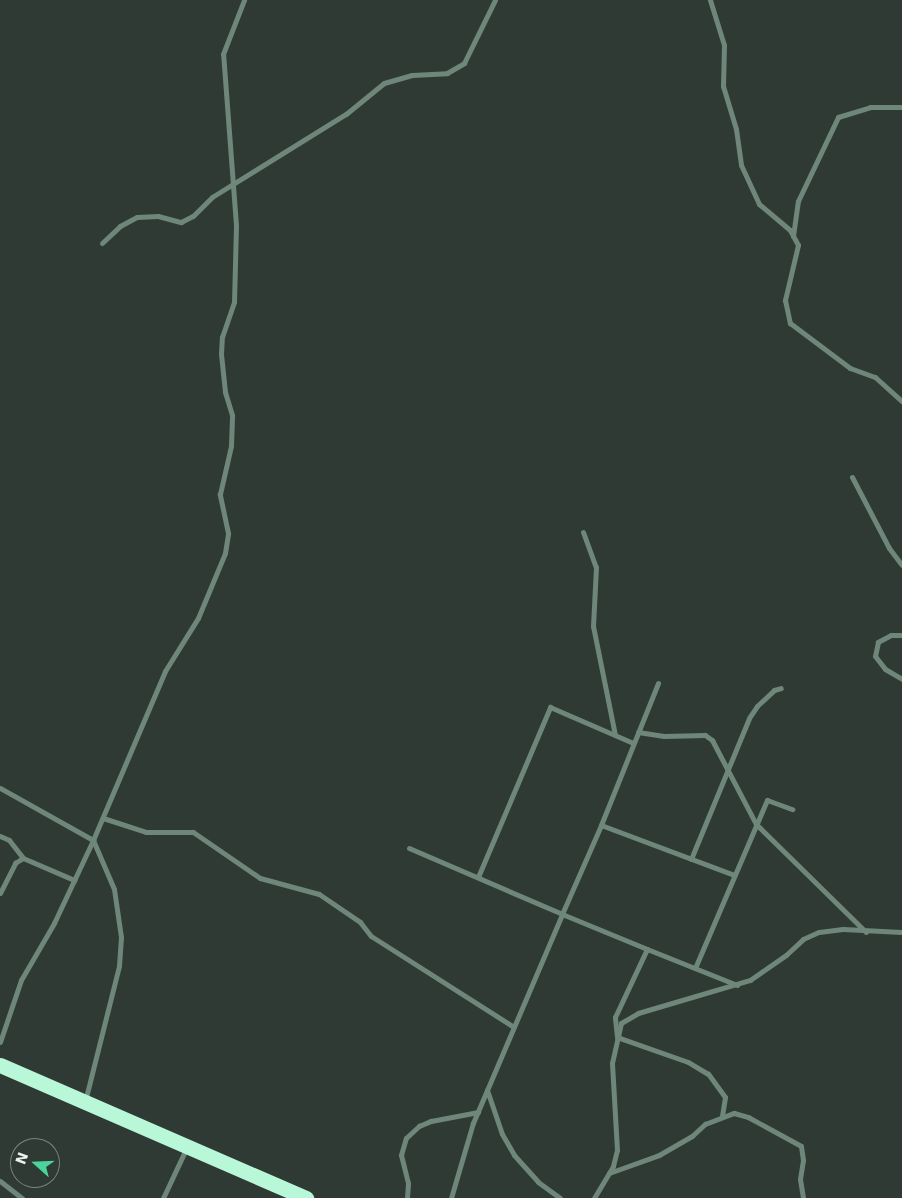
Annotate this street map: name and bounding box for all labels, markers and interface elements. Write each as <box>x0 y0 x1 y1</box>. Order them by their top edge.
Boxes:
north arrow <box>10 1138 60 1188</box>
text: N <box>12 1150 31 1166</box>

